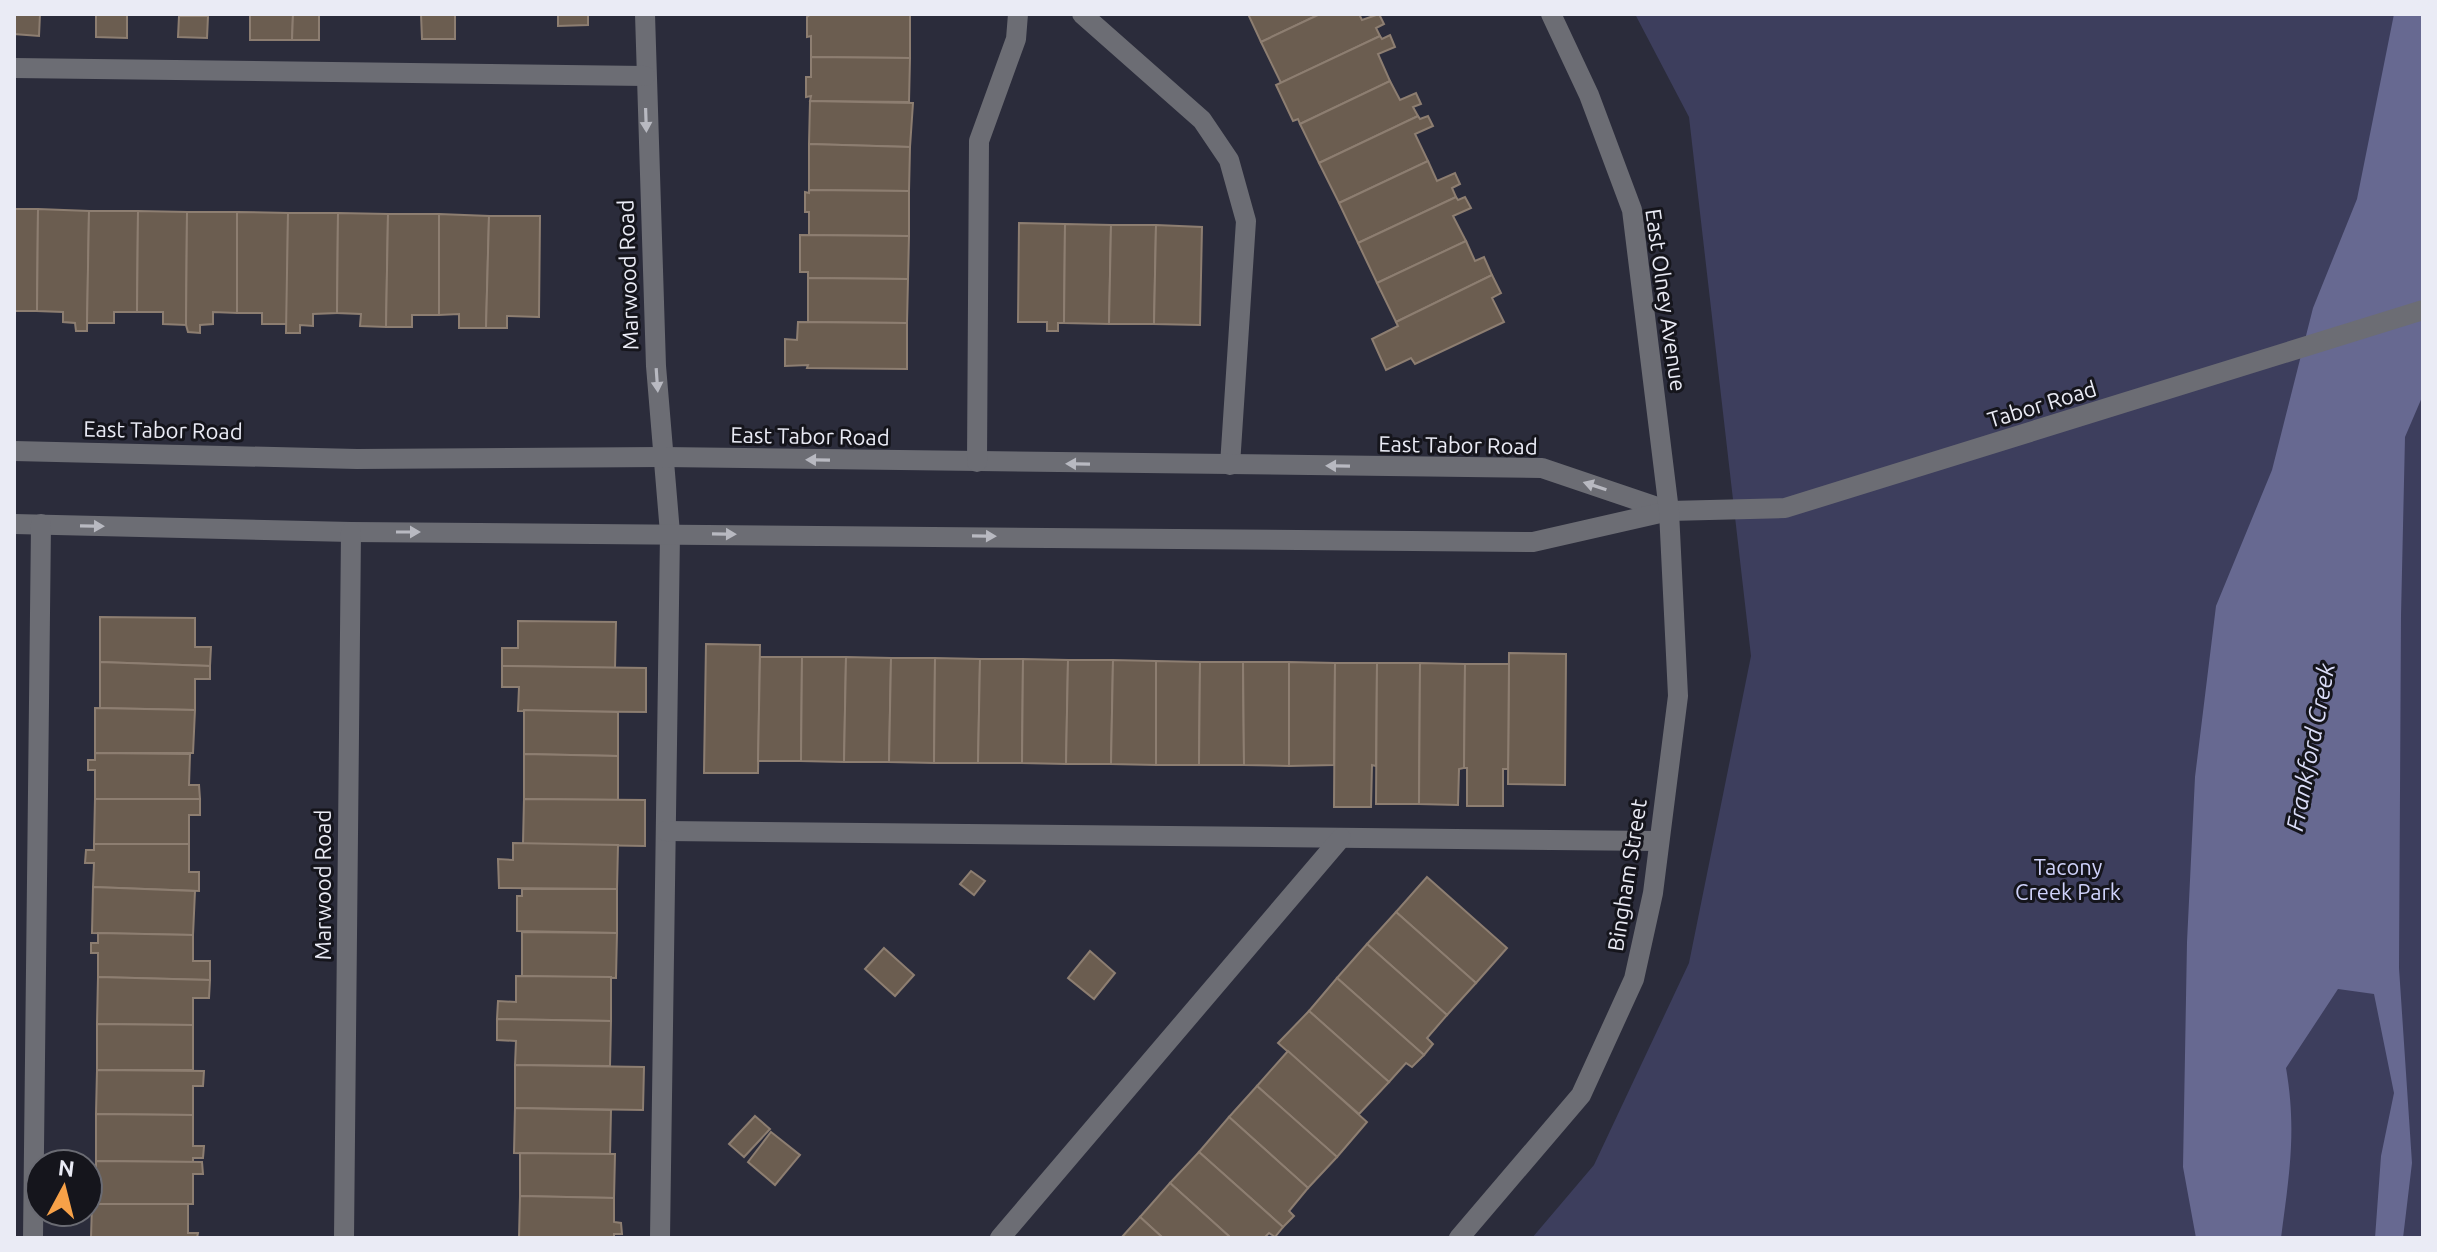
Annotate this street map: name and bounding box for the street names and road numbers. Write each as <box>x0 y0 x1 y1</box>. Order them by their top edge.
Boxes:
street label: Marwood Road <box>612 199 643 351</box>
street label: East Olney Avenue <box>1641 207 1692 393</box>
street label: Tabor Road <box>1984 375 2099 432</box>
street label: East Tabor Road <box>83 416 243 443</box>
street label: East Tabor Road <box>730 422 890 449</box>
street label: East Tabor Road <box>1378 431 1538 458</box>
street label: Bingham Street <box>1602 797 1651 953</box>
street label: Marwood Road <box>310 810 335 960</box>

